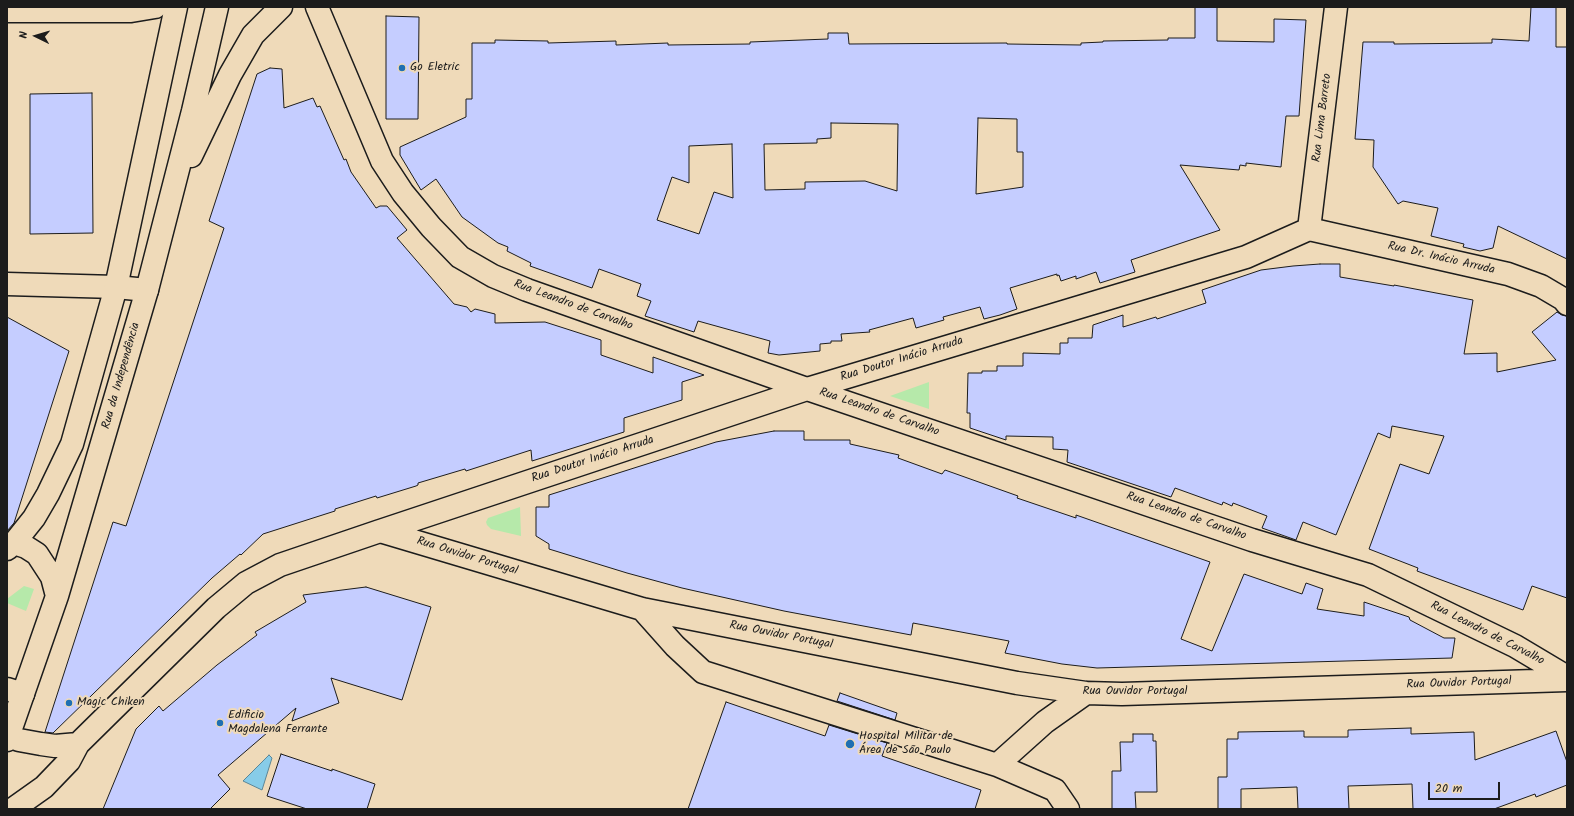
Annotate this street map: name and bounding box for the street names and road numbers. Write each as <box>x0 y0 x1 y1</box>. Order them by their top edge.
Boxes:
street label: Rua Lima Barreto <box>1310 73 1336 163</box>
street label: Rua Dr. Inácio Arruda <box>1386 240 1496 278</box>
street label: Rua Leandro de Carvalho <box>511 278 635 334</box>
street label: Rua da Independência <box>100 321 144 431</box>
street label: Rua Doutor Inácio Arruda <box>839 334 965 386</box>
street label: Rua Leandro de Carvalho <box>817 386 941 440</box>
street label: Rua Doutor Inácio Arruda <box>530 433 656 487</box>
street label: Rua Leandro de Carvalho <box>1124 490 1248 544</box>
street label: Rua Ouvidor Portugal <box>415 535 519 579</box>
street label: Rua Leandro de Carvalho <box>1428 599 1546 669</box>
street label: Rua Ouvidor Portugal <box>728 619 834 653</box>
street label: Rua Ouvidor Portugal <box>1406 675 1512 693</box>
street label: Rua Ouvidor Portugal <box>1082 685 1188 699</box>

